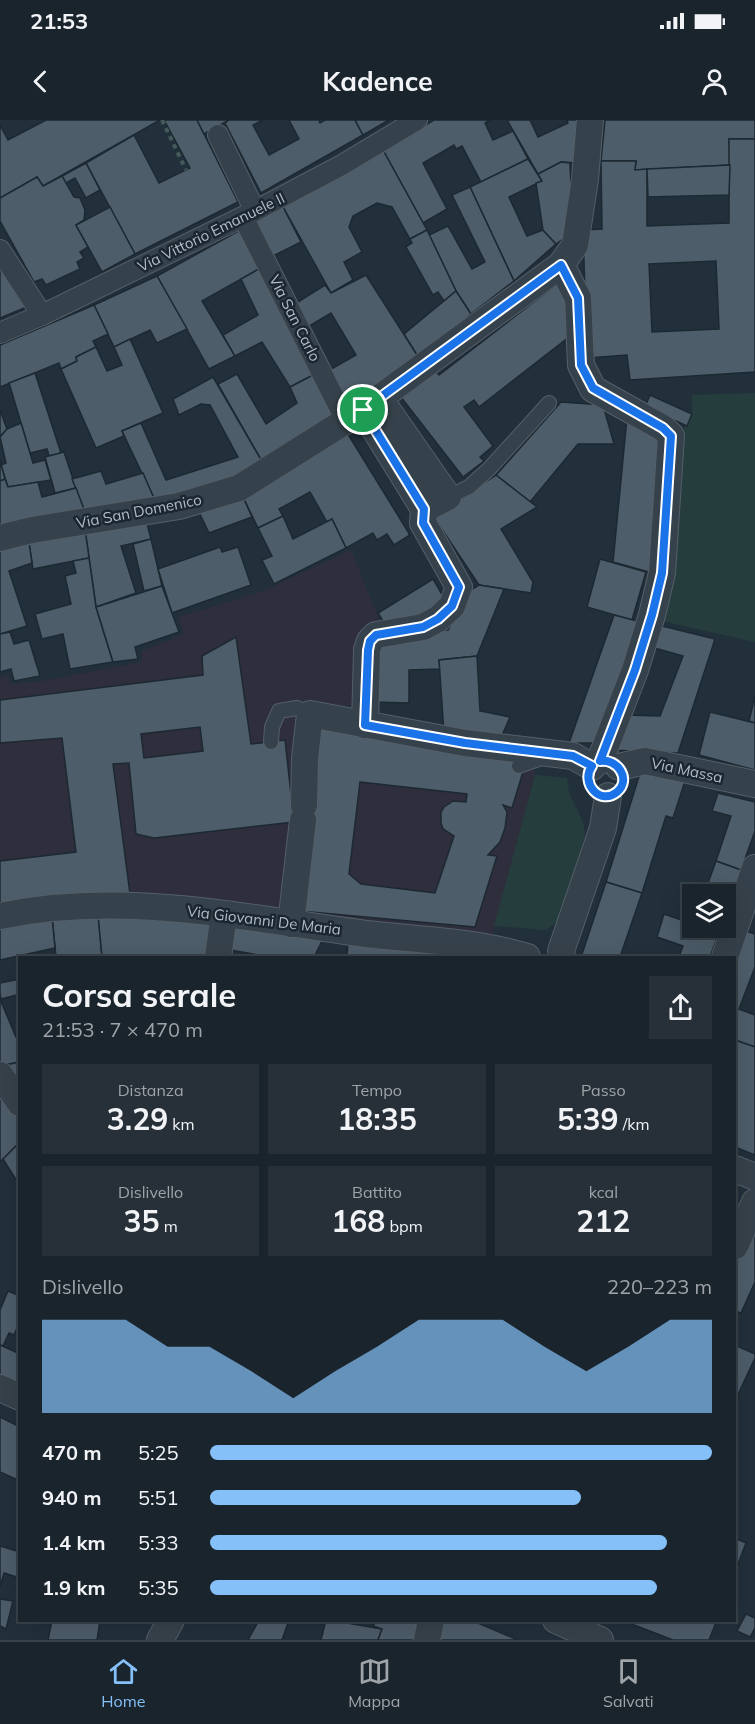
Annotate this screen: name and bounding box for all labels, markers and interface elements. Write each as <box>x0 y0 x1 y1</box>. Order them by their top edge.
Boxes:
text: 21:53 <box>30 7 88 35</box>
text: Kadence <box>322 64 433 98</box>
icon: back <box>24 65 57 98</box>
icon: person <box>698 65 731 98</box>
street label: Via Vittorio Emanuele II <box>134 188 288 276</box>
street label: Via San Carlo <box>265 272 325 364</box>
pin <box>337 384 388 435</box>
icon: arrive <box>346 393 379 426</box>
street label: Via San Domenico <box>75 490 203 532</box>
street label: Via Massa <box>649 753 725 787</box>
map controls <box>682 884 736 938</box>
button: layers <box>682 884 736 938</box>
street label: Via Giovanni De Maria <box>186 901 342 939</box>
text: Corsa serale <box>42 974 236 1015</box>
button: share <box>649 976 712 1039</box>
text: 21:53 · 7 × 470 m <box>42 1017 203 1042</box>
text: Distanza <box>118 1080 184 1100</box>
text: Tempo <box>352 1080 402 1100</box>
text: Passo <box>581 1080 626 1100</box>
text: 3.29 <box>107 1100 168 1138</box>
text: 18:35 <box>337 1100 417 1138</box>
text: 5:39 <box>557 1100 619 1138</box>
text: km <box>168 1114 195 1134</box>
text: /km <box>619 1114 650 1134</box>
text: Dislivello <box>118 1182 183 1202</box>
text: Battito <box>352 1182 402 1202</box>
text: kcal <box>589 1182 618 1202</box>
text: 35 <box>124 1202 160 1240</box>
text: 168 <box>331 1202 385 1240</box>
text: 212 <box>576 1202 630 1240</box>
text: m <box>160 1216 178 1236</box>
text: bpm <box>385 1216 423 1236</box>
text: Dislivello <box>42 1274 123 1299</box>
text: 220–223 m <box>607 1274 712 1299</box>
text: 470 m <box>42 1440 101 1465</box>
text: 5:25 <box>138 1440 179 1465</box>
text: 940 m <box>42 1485 101 1510</box>
text: 5:51 <box>138 1485 179 1510</box>
text: 1.4 km <box>42 1530 105 1555</box>
text: 5:33 <box>138 1530 179 1555</box>
text: 1.9 km <box>42 1575 105 1600</box>
text: 5:35 <box>138 1575 179 1600</box>
tab: Home <box>101 1655 145 1711</box>
tab: Mappa <box>348 1655 400 1711</box>
tab: Salvati <box>603 1655 654 1711</box>

